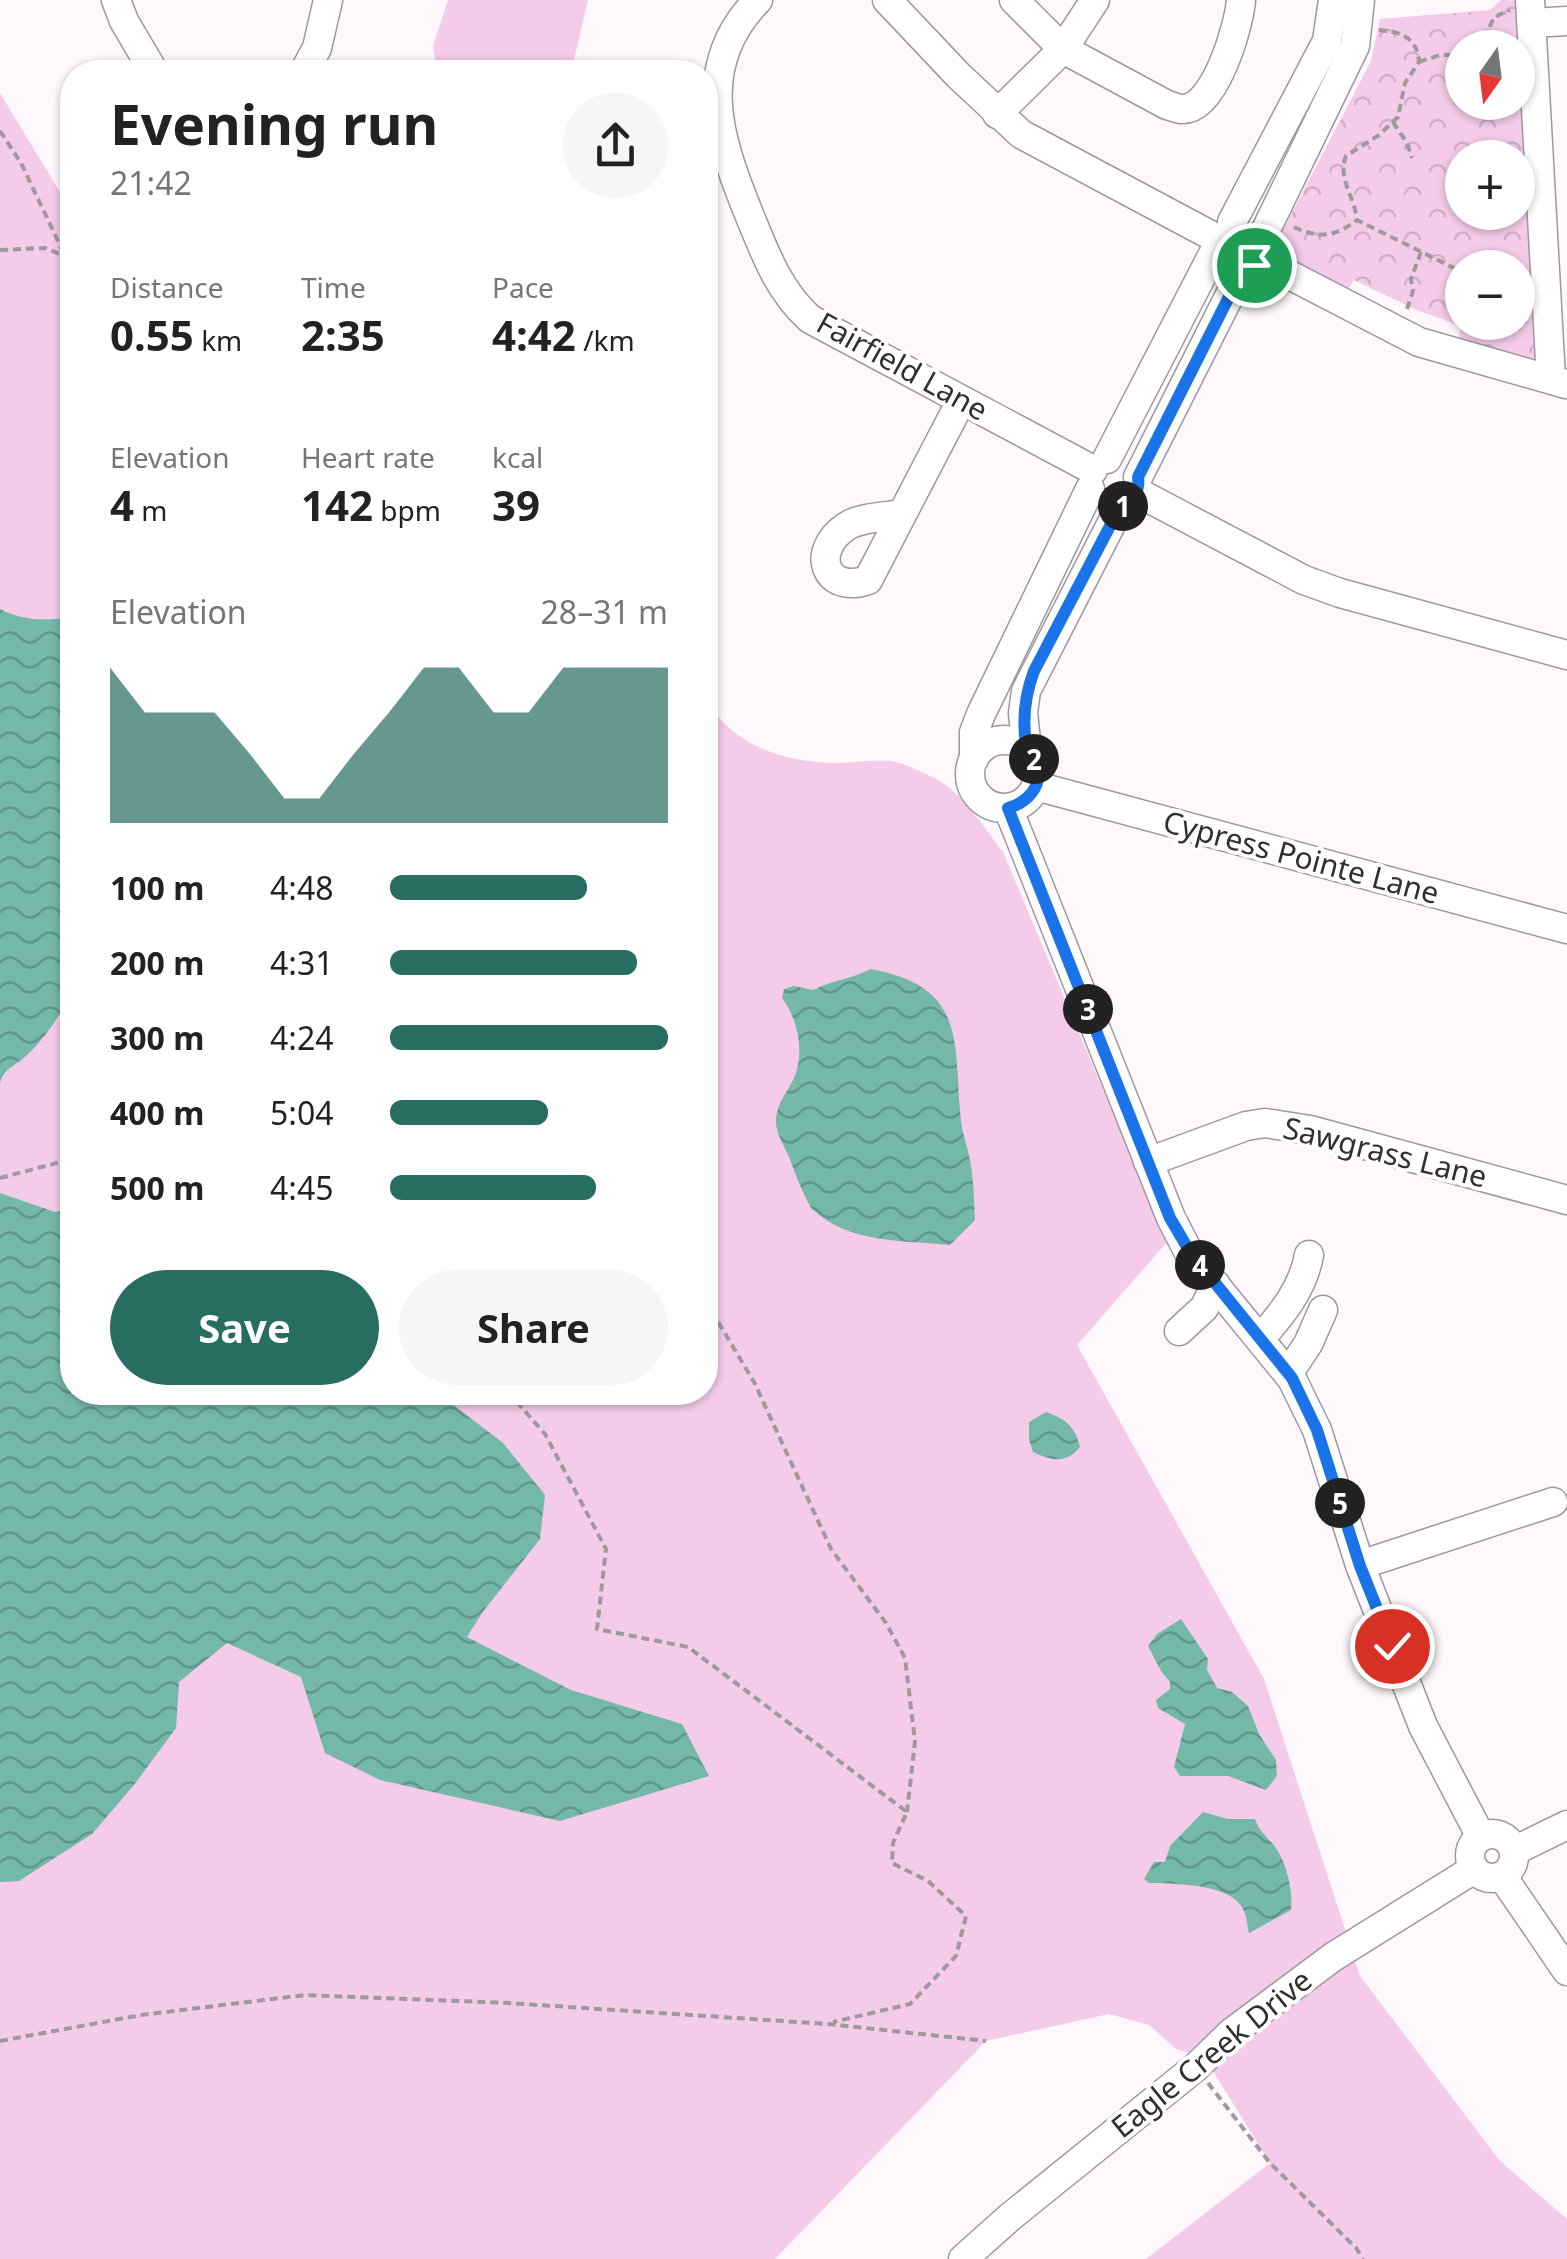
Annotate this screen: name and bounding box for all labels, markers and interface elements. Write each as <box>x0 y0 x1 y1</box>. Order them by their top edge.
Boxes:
north arrow <box>1445 30 1535 120</box>
map controls <box>1445 30 1535 340</box>
text: Evening run <box>110 86 438 161</box>
button: share <box>563 93 668 198</box>
button: + <box>1445 140 1535 230</box>
text: 21:42 <box>110 161 192 204</box>
pin <box>1212 223 1297 308</box>
icon: arrive <box>1227 238 1282 293</box>
button: − <box>1445 250 1535 340</box>
text: Distance <box>110 268 223 306</box>
text: Time <box>301 268 366 306</box>
text: Pace <box>492 268 554 306</box>
street label: Fairfield Lane <box>810 302 996 430</box>
text: 0.55 <box>110 306 194 363</box>
text: 2:35 <box>301 306 385 363</box>
text: 4:42 <box>492 306 576 363</box>
text: km <box>194 321 242 359</box>
text: /km <box>576 321 635 359</box>
text: Elevation <box>110 438 230 476</box>
text: Heart rate <box>301 438 435 476</box>
text: kcal <box>492 438 543 476</box>
text: 4 <box>110 476 134 533</box>
text: 142 <box>301 476 373 533</box>
text: 39 <box>492 476 540 533</box>
pin: 1 <box>1098 481 1148 531</box>
text: 1 <box>1115 487 1131 525</box>
text: m <box>134 491 168 529</box>
text: bpm <box>373 491 441 529</box>
text: Elevation <box>110 590 247 633</box>
text: 28–31 m <box>541 590 668 633</box>
pin: 2 <box>1009 734 1059 784</box>
text: 2 <box>1026 740 1042 778</box>
street label: Cypress Pointe Lane <box>1159 800 1444 913</box>
text: 100 m <box>110 866 204 909</box>
text: 4:48 <box>270 866 334 909</box>
text: 200 m <box>110 941 204 984</box>
text: 4:31 <box>270 941 334 984</box>
pin: 3 <box>1063 984 1113 1034</box>
text: 3 <box>1080 990 1096 1028</box>
text: 300 m <box>110 1016 204 1059</box>
text: 4:24 <box>270 1016 334 1059</box>
text: 400 m <box>110 1091 204 1134</box>
text: 5:04 <box>270 1091 334 1134</box>
street label: Sawgrass Lane <box>1279 1106 1491 1197</box>
text: 500 m <box>110 1166 204 1209</box>
text: 4:45 <box>270 1166 334 1209</box>
pin: 4 <box>1175 1240 1225 1290</box>
text: 4 <box>1192 1246 1208 1284</box>
button: Save <box>110 1270 379 1385</box>
button: Share <box>399 1270 668 1385</box>
pin: 5 <box>1315 1478 1365 1528</box>
text: 5 <box>1332 1484 1348 1522</box>
pin <box>1350 1604 1435 1689</box>
icon: check <box>1365 1619 1420 1674</box>
street label: Eagle Creek Drive <box>1102 1959 1320 2146</box>

